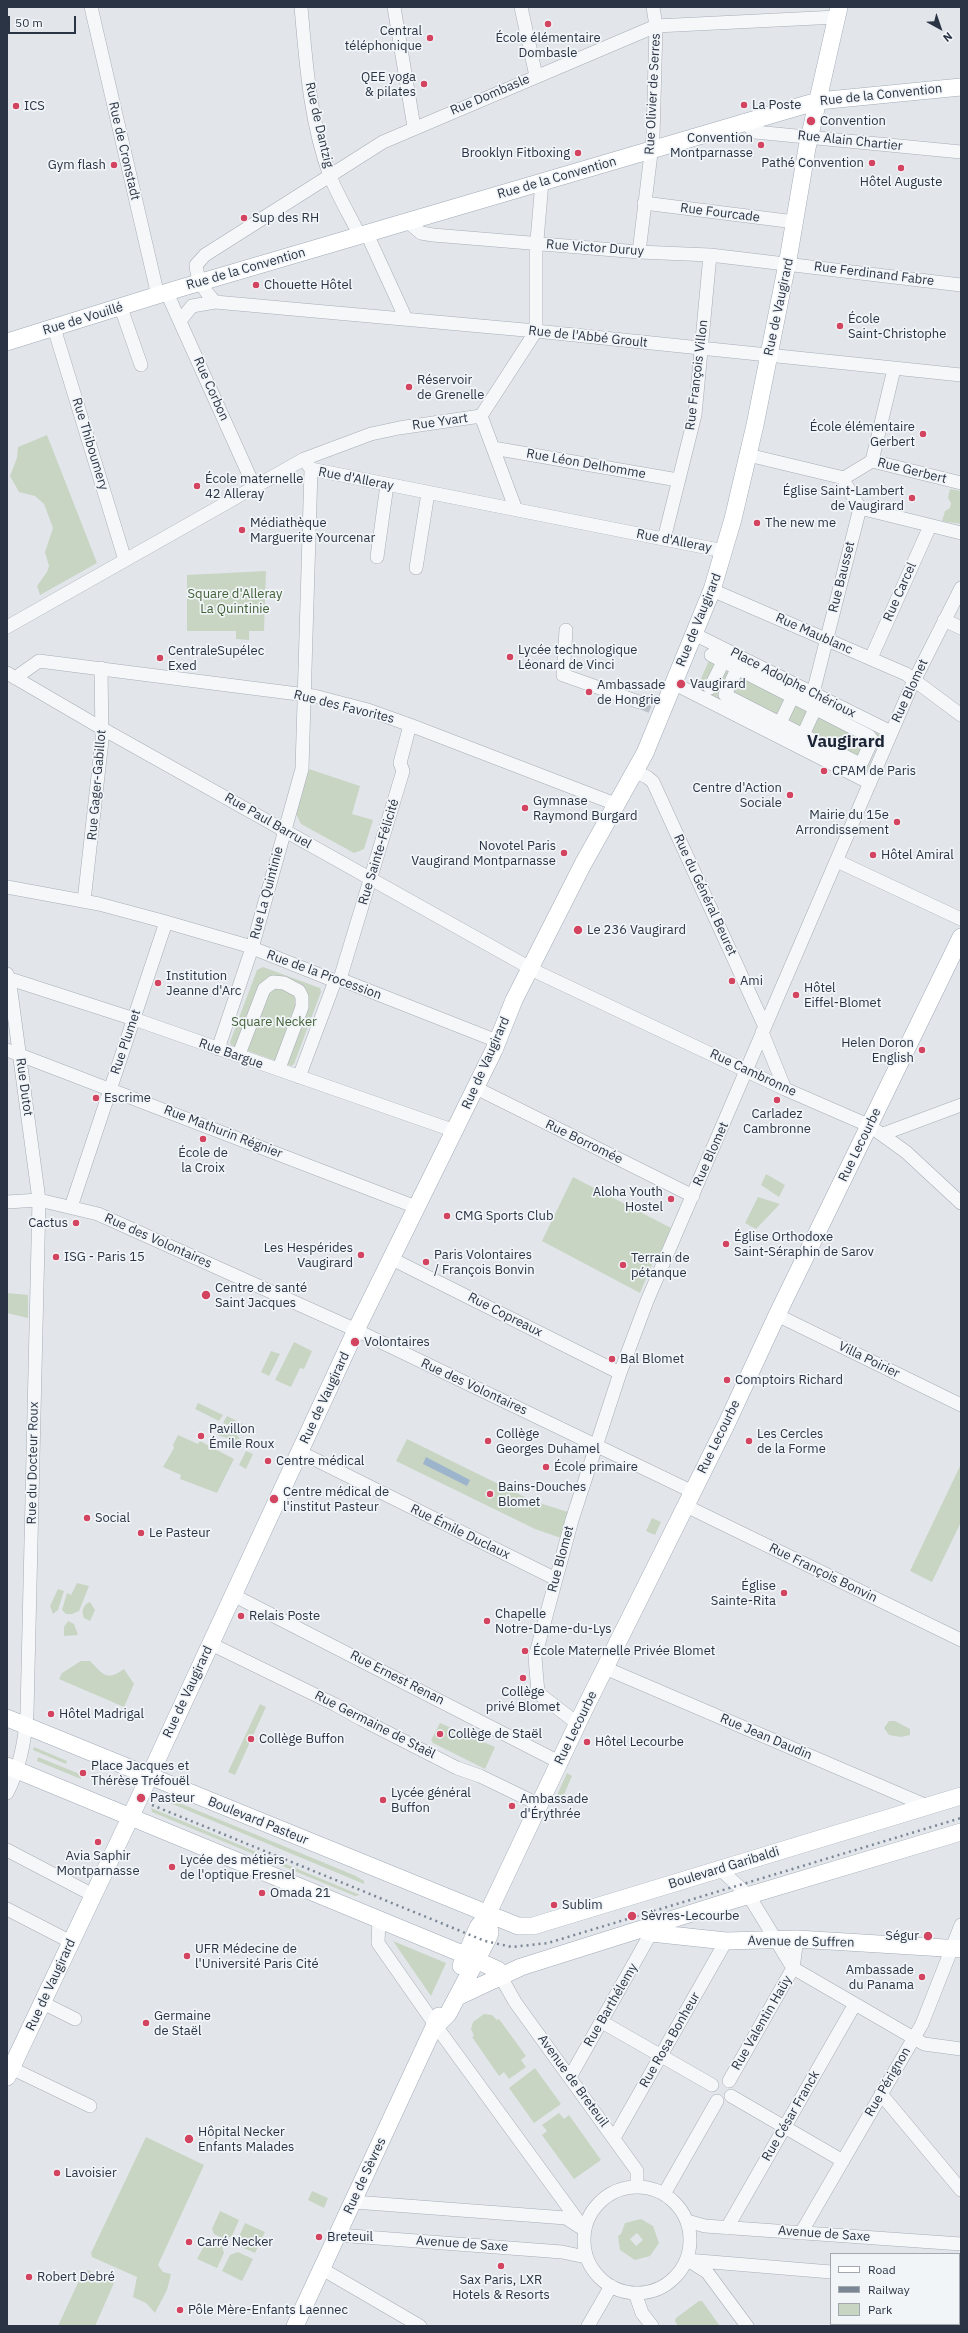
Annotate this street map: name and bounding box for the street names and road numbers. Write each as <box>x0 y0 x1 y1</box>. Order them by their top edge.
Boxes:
street label: Rue Olivier de Serres <box>642 33 664 155</box>
street label: Rue Dombasle <box>448 71 532 119</box>
street label: Rue de Dantzig <box>302 81 336 169</box>
street label: Rue de la Convention <box>819 81 943 109</box>
street label: Rue de Cronstadt <box>105 100 143 202</box>
street label: Rue Alain Chartier <box>797 128 903 154</box>
street label: Rue de la Convention <box>496 154 618 202</box>
street label: Rue Fourcade <box>679 200 761 226</box>
street label: Rue Victor Duruy <box>546 237 644 259</box>
street label: Rue de la Convention <box>185 245 307 293</box>
street label: Rue de Vaugirard <box>761 257 797 357</box>
street label: Rue Ferdinand Fabre <box>813 259 935 289</box>
street label: Rue de Vouillé <box>41 299 125 339</box>
street label: Rue François Villon <box>682 319 712 431</box>
street label: Rue de l'Abbé Groult <box>528 323 648 351</box>
street label: Rue Corbon <box>190 355 232 423</box>
street label: Rue Thiboumery <box>68 396 112 492</box>
street label: Rue Yvart <box>411 410 469 434</box>
street label: Rue Léon Delhomme <box>525 446 647 482</box>
street label: Rue Gerbert <box>876 455 948 487</box>
street label: Rue d'Alleray <box>317 464 395 494</box>
street label: Rue d'Alleray <box>635 526 713 556</box>
street label: Rue Bausset <box>826 540 858 614</box>
street label: Rue Carcel <box>880 560 920 624</box>
street label: Rue de Vaugirard <box>673 571 725 669</box>
street label: Rue Maublanc <box>773 610 855 658</box>
street label: Place Adolphe Chérioux <box>728 645 858 721</box>
street label: Rue Blomet <box>889 657 931 725</box>
street label: Rue des Favorites <box>292 687 396 727</box>
street label: Rue Gager-Gabillot <box>84 729 110 841</box>
street label: Rue Paul Barruel <box>222 790 314 852</box>
street label: Rue Sainte-Félicité <box>355 797 403 907</box>
street label: Rue du Général Beuret <box>670 832 740 958</box>
street label: Rue La Quintinie <box>247 845 287 941</box>
street label: Rue de la Procession <box>264 947 384 1003</box>
street label: Rue Plumet <box>108 1007 144 1077</box>
street label: Rue de Vaugirard <box>459 1014 513 1112</box>
street label: Rue Bargue <box>197 1036 265 1072</box>
street label: Rue Cambronne <box>707 1046 799 1100</box>
street label: Rue Dutot <box>12 1057 36 1117</box>
street label: Rue Mathurin Régnier <box>161 1102 285 1162</box>
street label: Rue Lecourbe <box>835 1106 885 1184</box>
street label: Rue Borromée <box>543 1117 625 1167</box>
street label: Rue Blomet <box>690 1120 732 1188</box>
street label: Rue des Volontaires <box>102 1210 214 1272</box>
street label: Rue Copreaux <box>465 1290 545 1340</box>
street label: Villa Poirier <box>836 1338 902 1382</box>
street label: Rue de Vaugirard <box>297 1350 353 1446</box>
street label: Rue des Volontaires <box>418 1355 530 1419</box>
street label: Rue Lecourbe <box>694 1398 744 1476</box>
street label: Rue du Docteur Roux <box>24 1402 42 1524</box>
street label: Rue Émile Duclaux <box>408 1501 512 1563</box>
street label: Rue Blomet <box>545 1524 577 1594</box>
street label: Rue François Bonvin <box>766 1540 880 1606</box>
street label: Rue de Vaugirard <box>160 1644 216 1740</box>
street label: Rue Ernest Renan <box>347 1648 447 1708</box>
street label: Rue Germaine de Staël <box>312 1688 438 1762</box>
street label: Rue Lecourbe <box>551 1689 601 1767</box>
street label: Rue Jean Daudin <box>718 1711 814 1763</box>
street label: Boulevard Pasteur <box>205 1794 311 1848</box>
street label: Boulevard Garibaldi <box>667 1844 781 1892</box>
street label: Avenue de Suffren <box>747 1933 855 1951</box>
street label: Rue de Vaugirard <box>23 1937 79 2033</box>
street label: Rue Barthélemy <box>581 1961 641 2049</box>
street label: Rue Valentin Haüy <box>729 1973 795 2073</box>
street label: Rue Rosa Bonheur <box>636 1990 704 2090</box>
street label: Avenue de Breteuil <box>534 2032 612 2130</box>
street label: Rue Pérignon <box>862 2044 914 2120</box>
street label: Rue César Franck <box>759 2068 823 2164</box>
street label: Rue de Sèvres <box>340 2135 390 2217</box>
street label: Avenue de Saxe <box>777 2223 871 2245</box>
street label: Avenue de Saxe <box>415 2233 509 2255</box>

